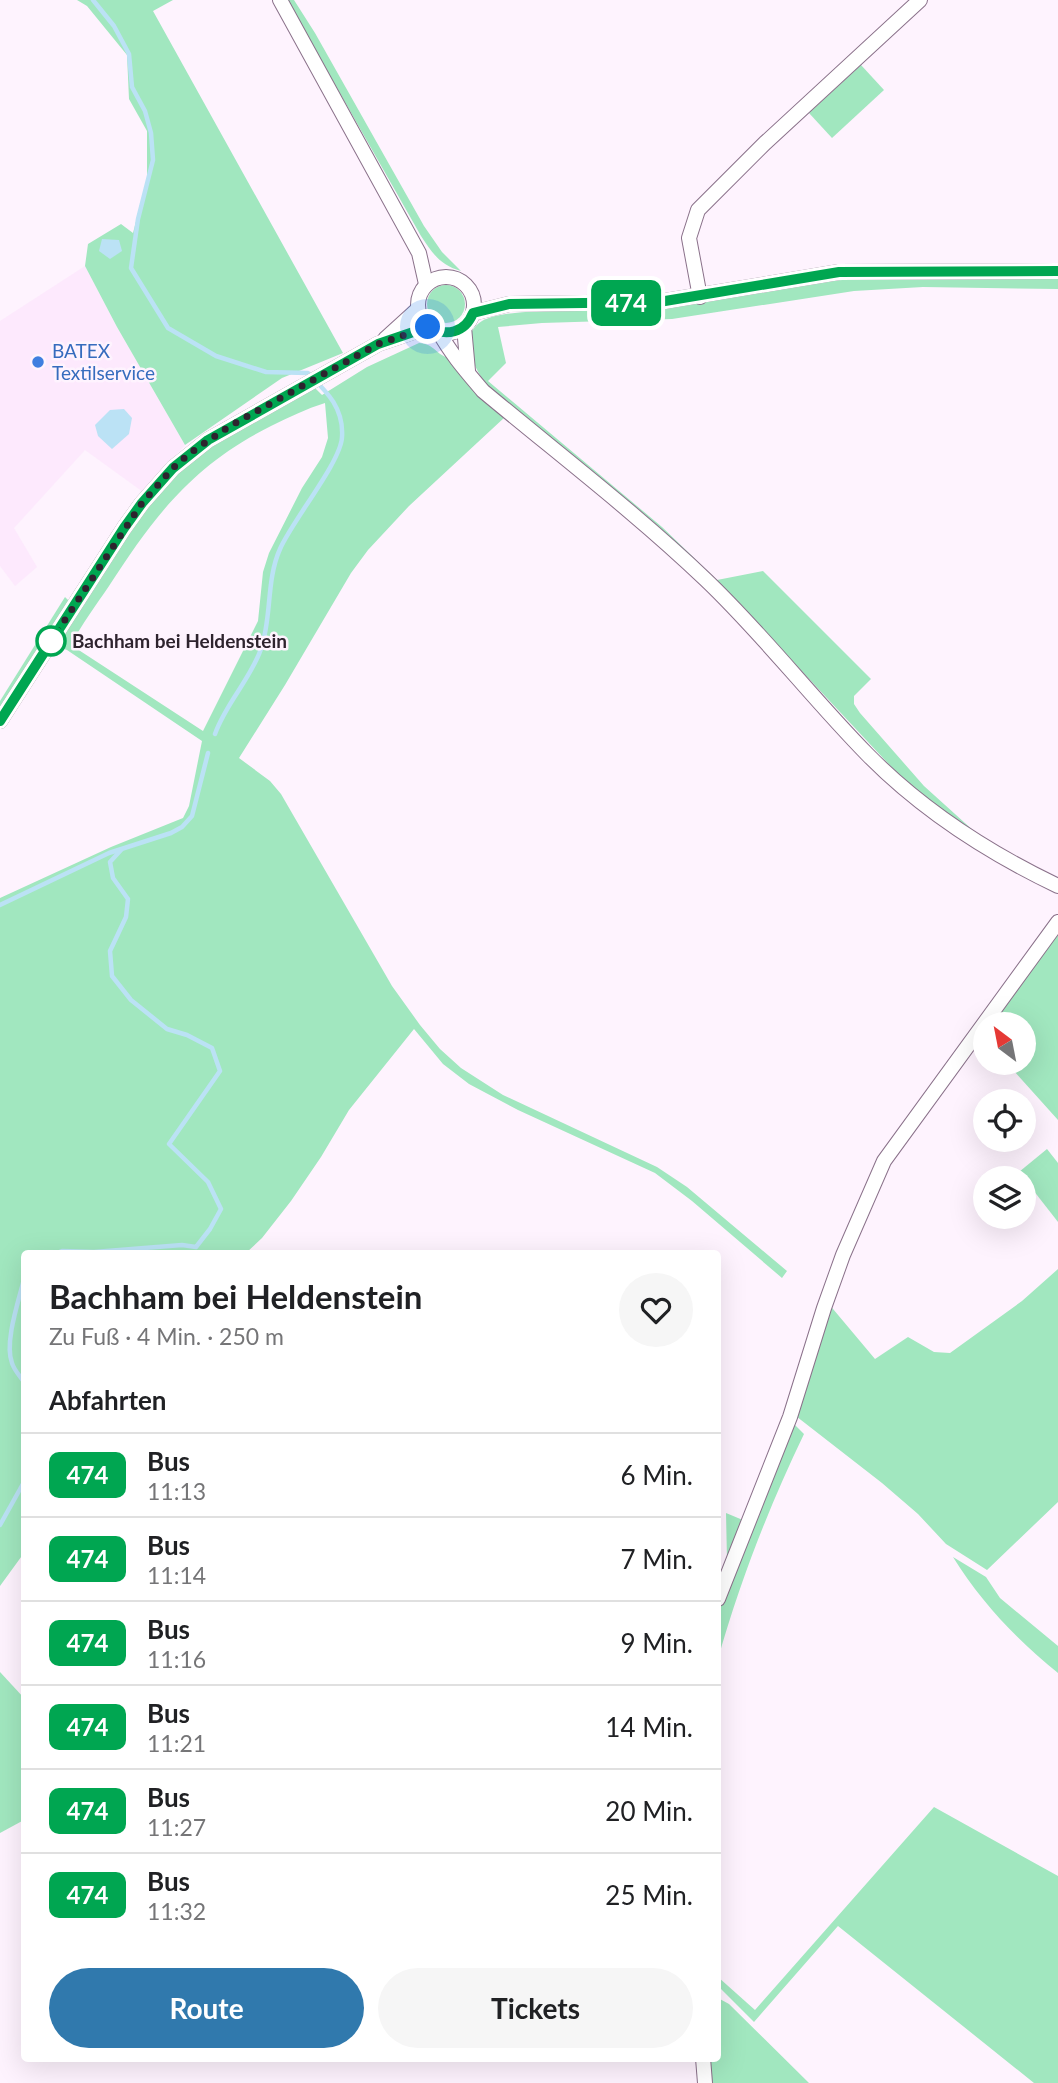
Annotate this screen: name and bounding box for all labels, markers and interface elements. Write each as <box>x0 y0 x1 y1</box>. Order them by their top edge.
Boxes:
line badge: 474 <box>586 280 666 326</box>
text: 474 <box>605 288 647 317</box>
your location <box>410 309 445 344</box>
place label: BATEX Textilservice <box>52 339 155 384</box>
marker: BATEX Textilservice <box>30 354 46 370</box>
marker: Bachham bei Heldenstein <box>36 626 66 656</box>
place label: Bachham bei Heldenstein <box>72 629 287 652</box>
north arrow <box>973 1012 1036 1074</box>
map controls <box>973 1012 1036 1229</box>
button: locate <box>973 1089 1036 1152</box>
button: layers <box>973 1166 1036 1229</box>
button: heart <box>619 1273 693 1347</box>
text: Bachham bei Heldenstein <box>49 1276 422 1316</box>
text: Zu Fuß · 4 Min. · 250 m <box>49 1322 284 1350</box>
text: Abfahrten <box>49 1384 167 1416</box>
text: Bus <box>147 1445 190 1477</box>
text: 6 Min. <box>620 1459 693 1491</box>
text: 474 <box>67 1460 108 1489</box>
text: 11:13 <box>147 1477 206 1505</box>
text: Bus <box>147 1529 190 1561</box>
text: 7 Min. <box>620 1543 693 1575</box>
text: 474 <box>67 1544 108 1573</box>
text: 11:14 <box>147 1561 206 1589</box>
text: Bus <box>147 1613 190 1645</box>
text: 9 Min. <box>620 1627 693 1659</box>
text: 474 <box>67 1628 108 1657</box>
text: 11:16 <box>147 1645 206 1673</box>
text: Bus <box>147 1697 190 1729</box>
text: 14 Min. <box>605 1711 693 1743</box>
text: 474 <box>67 1712 108 1741</box>
text: 11:21 <box>147 1729 206 1757</box>
text: Bus <box>147 1781 190 1813</box>
text: 20 Min. <box>605 1795 693 1827</box>
text: 474 <box>67 1796 108 1825</box>
text: 11:27 <box>147 1813 206 1841</box>
text: Bus <box>147 1865 190 1897</box>
text: 25 Min. <box>605 1879 693 1911</box>
text: 474 <box>67 1880 108 1909</box>
text: 11:32 <box>147 1897 206 1925</box>
button: Route <box>49 1968 364 2048</box>
button: Tickets <box>378 1968 693 2048</box>

